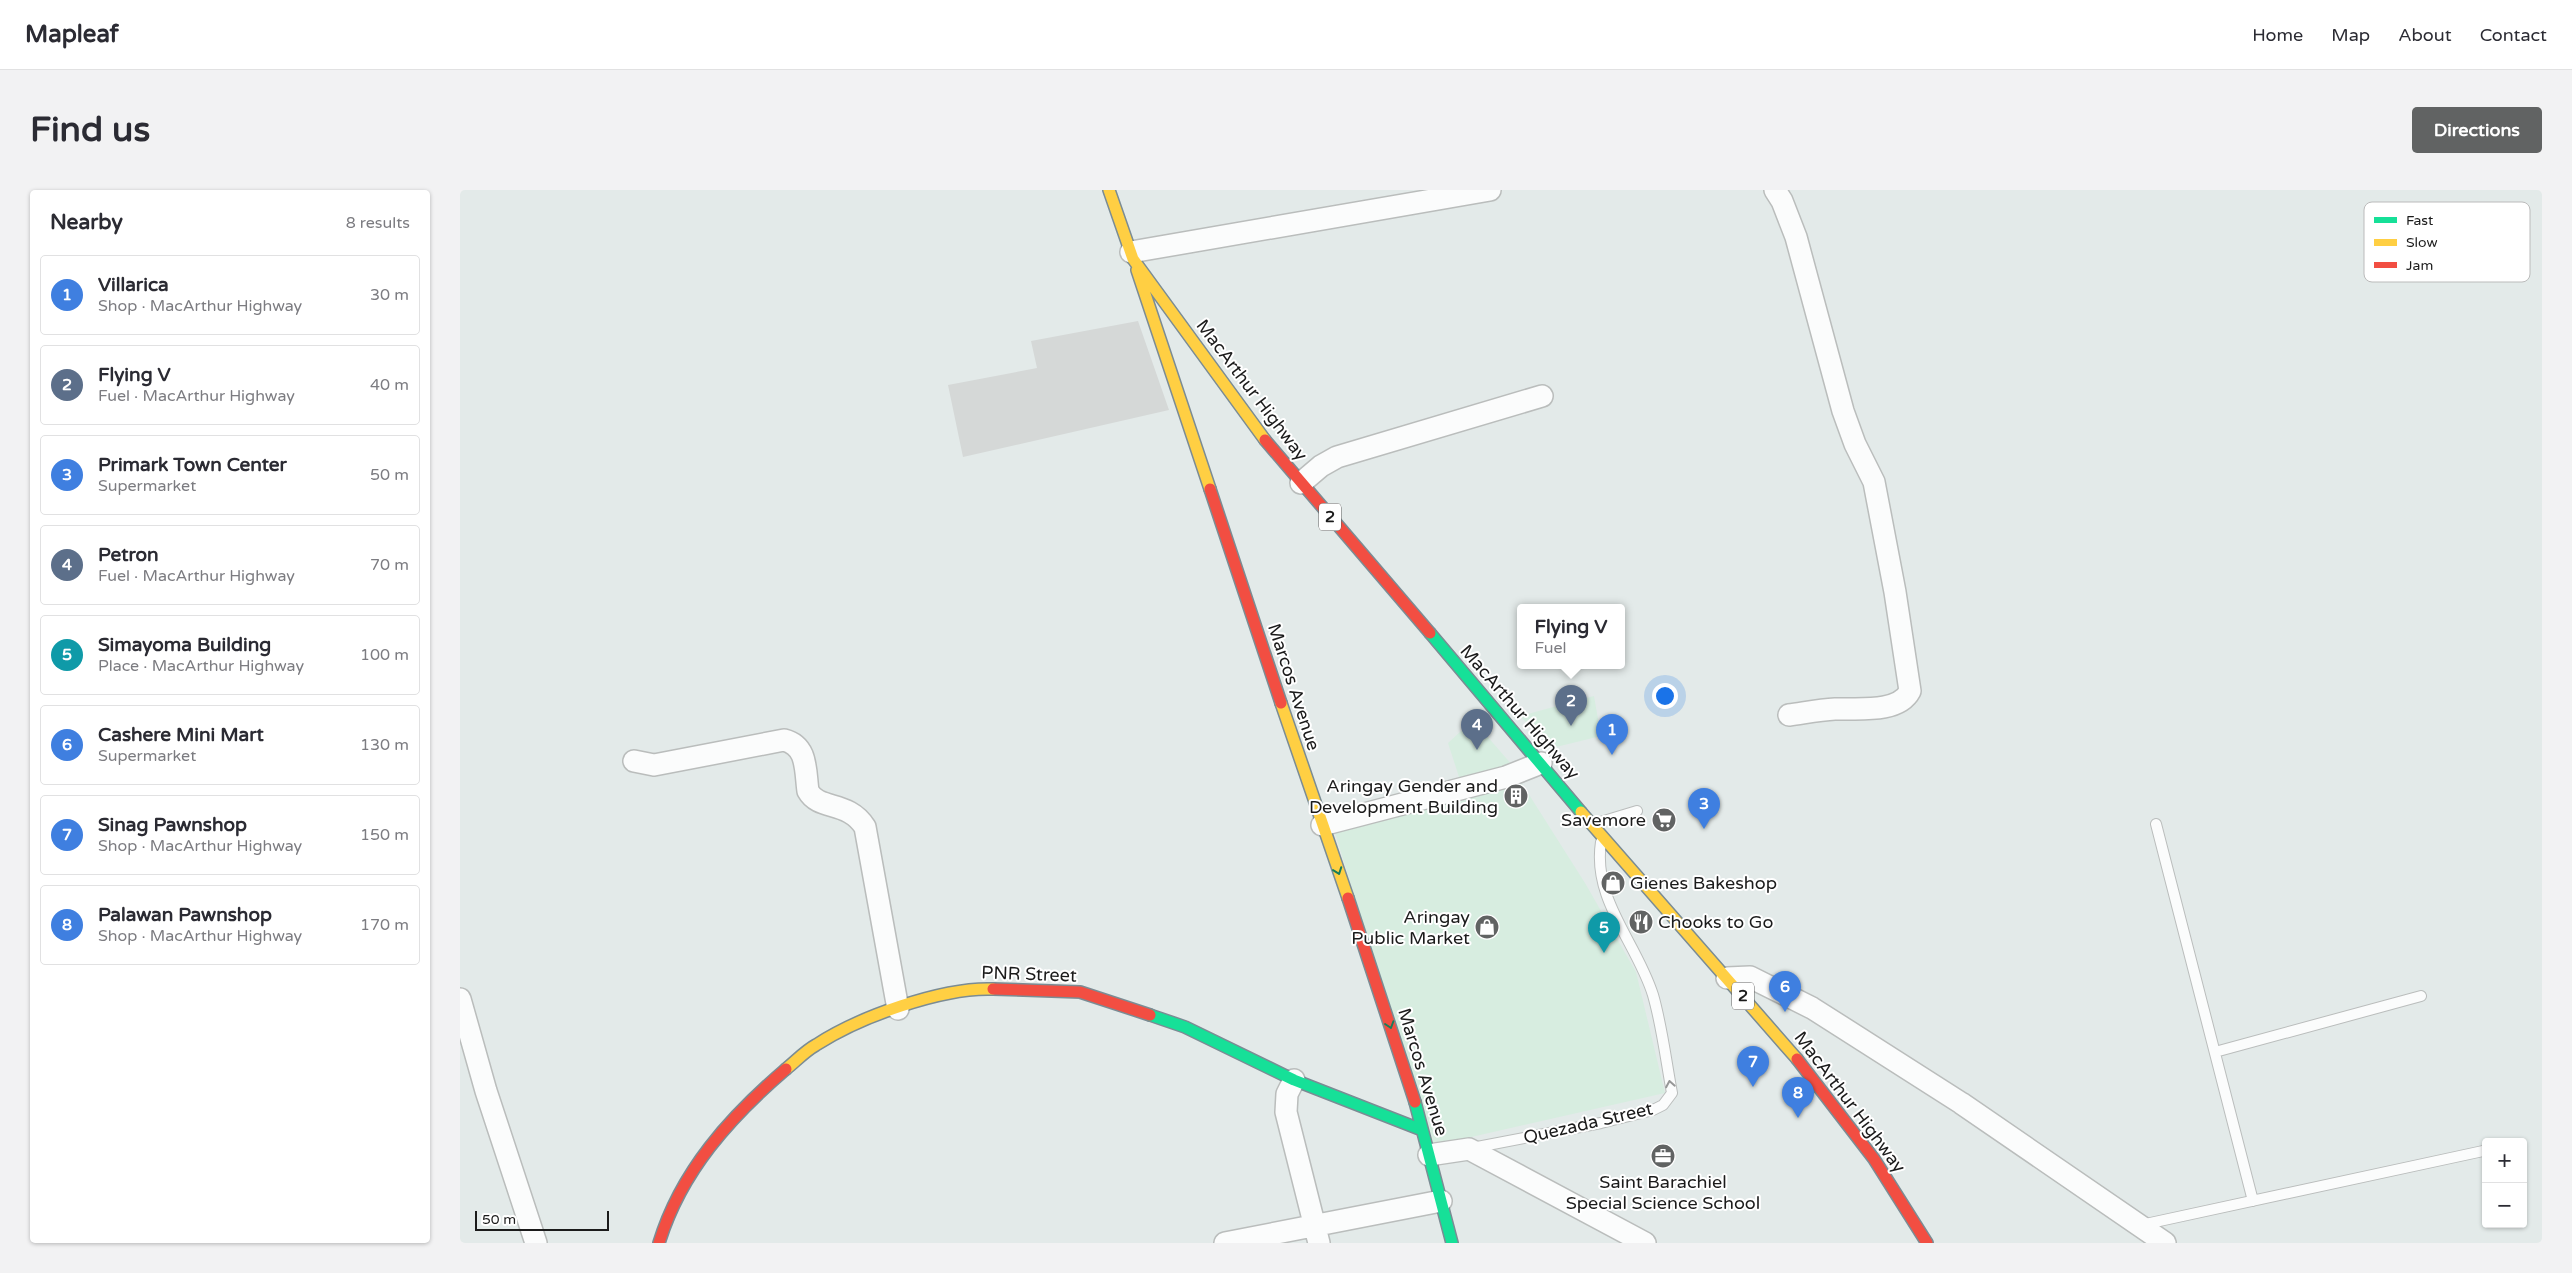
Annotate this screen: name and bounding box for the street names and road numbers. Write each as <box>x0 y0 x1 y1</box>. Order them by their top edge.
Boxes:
street label: MacArthur Highway <box>1192 315 1313 465</box>
road number: 2 <box>1319 504 1341 531</box>
street label: Marcos Avenue <box>1263 621 1325 753</box>
street label: MacArthur Highway <box>1455 640 1585 784</box>
street label: PNR Street <box>981 961 1077 987</box>
road number: 2 <box>1732 982 1754 1009</box>
street label: Marcos Avenue <box>1393 1006 1453 1138</box>
street label: MacArthur Highway <box>1790 1027 1911 1177</box>
street label: Quezada Street <box>1521 1097 1655 1149</box>

